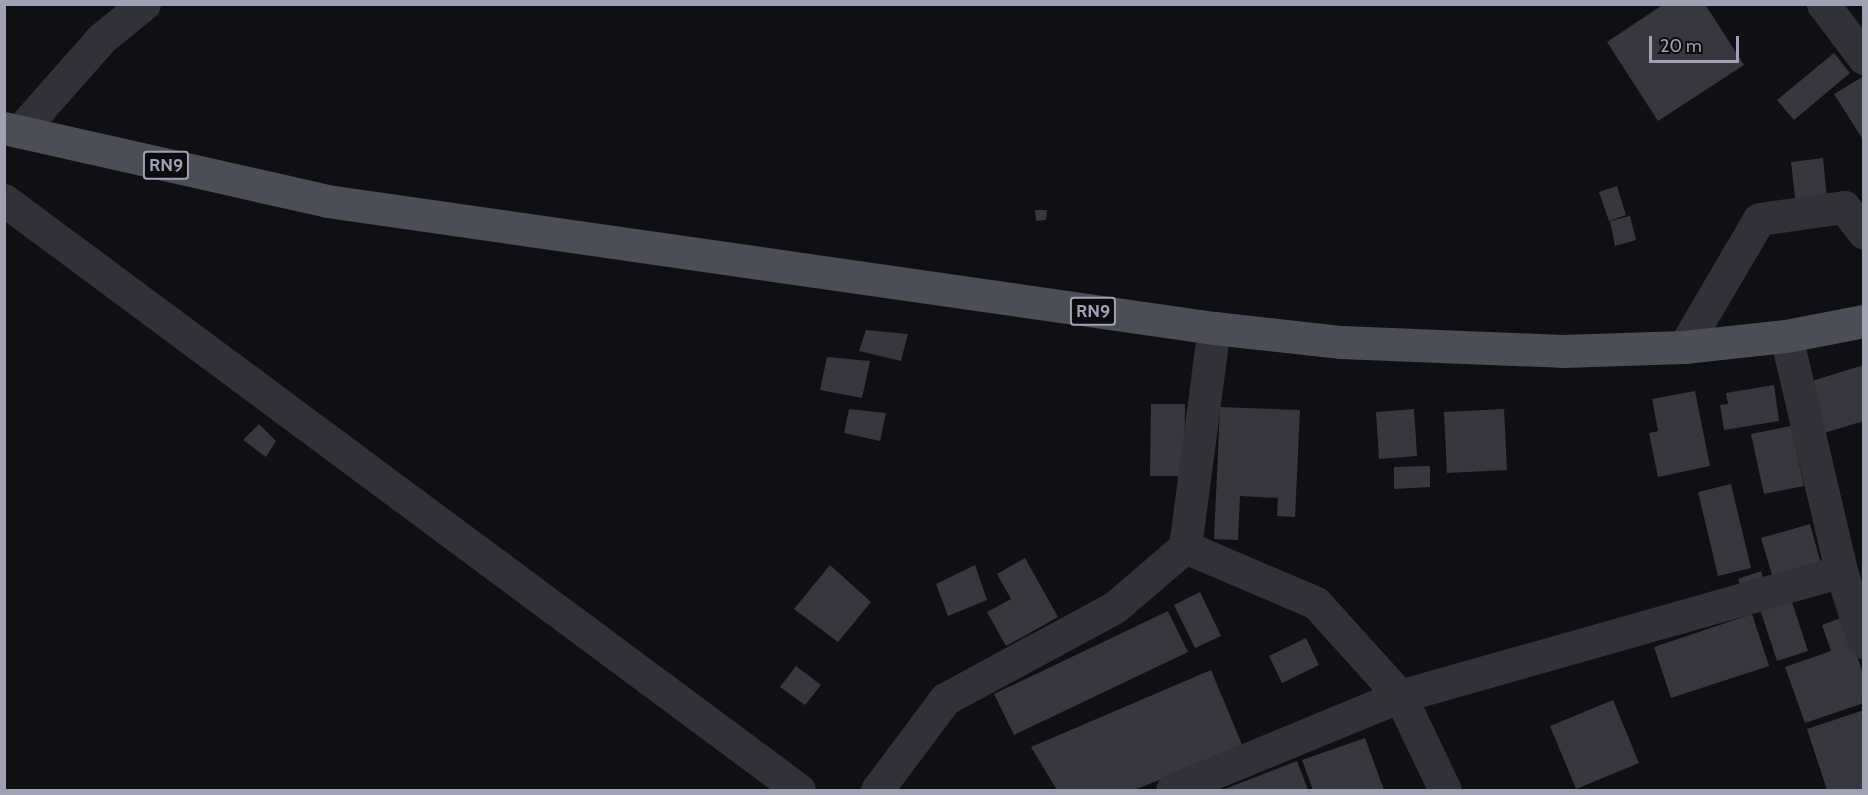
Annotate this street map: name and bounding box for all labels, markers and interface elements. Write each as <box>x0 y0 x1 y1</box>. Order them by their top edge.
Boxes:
scale bar <box>1652 24 1742 62</box>
text: 20 m <box>1660 35 1702 57</box>
road number: RN9 <box>142 150 190 180</box>
road number: RN9 <box>1069 296 1117 326</box>

